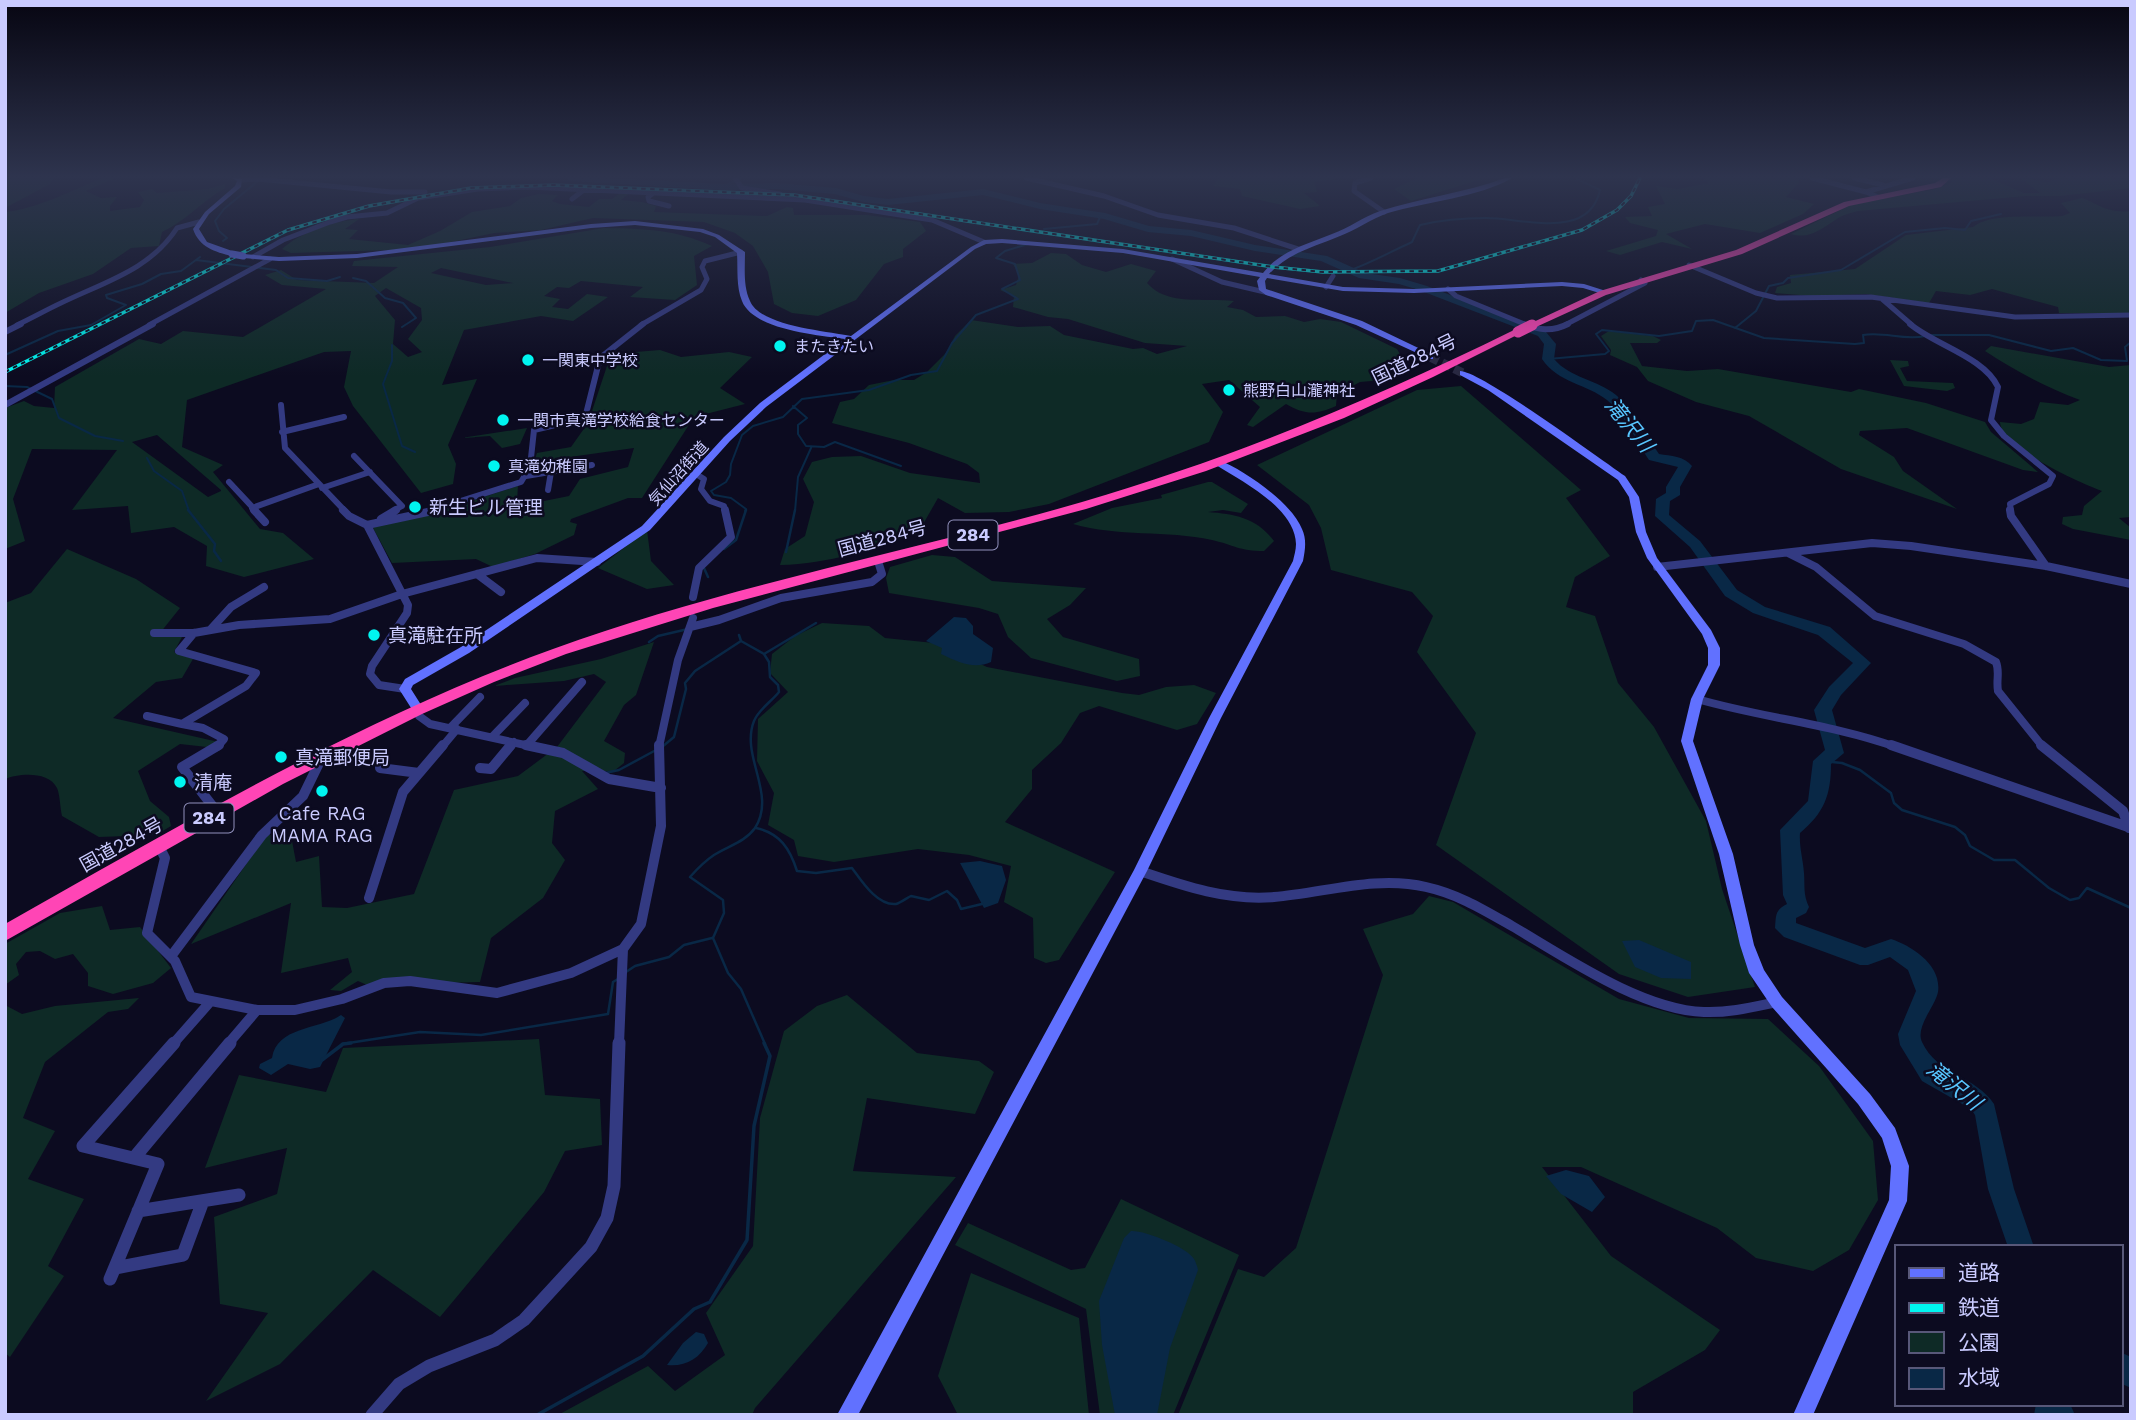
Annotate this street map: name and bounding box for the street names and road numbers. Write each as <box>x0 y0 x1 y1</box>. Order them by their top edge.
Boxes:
street label: 国道284号 <box>1368 329 1460 390</box>
street label: 気仙沼街道 <box>645 437 712 509</box>
street label: 国道284号 <box>835 516 929 561</box>
road number: 284 <box>948 520 998 550</box>
road number: 284 <box>184 804 234 832</box>
street label: 国道284号 <box>76 812 167 877</box>

